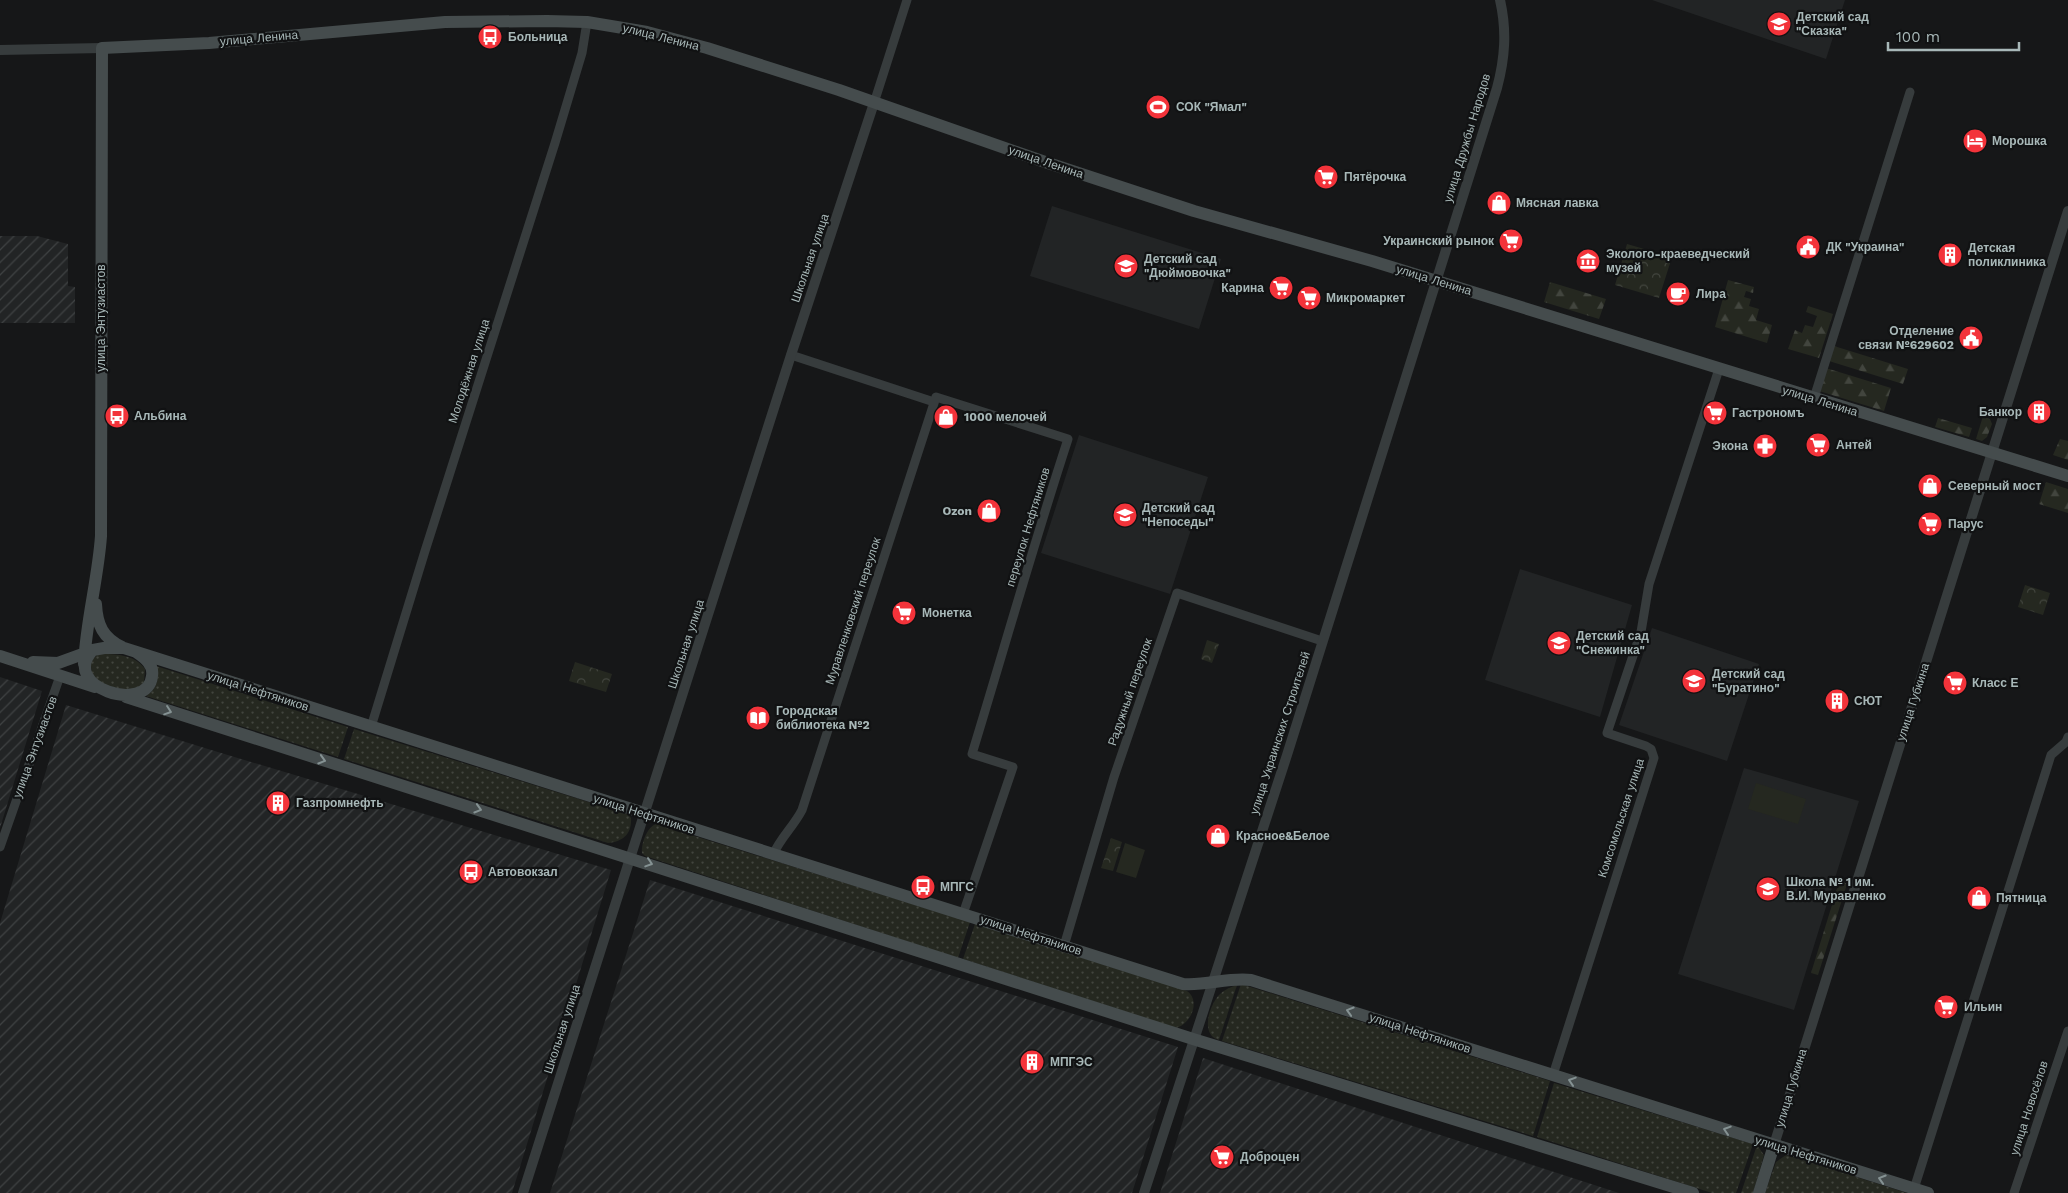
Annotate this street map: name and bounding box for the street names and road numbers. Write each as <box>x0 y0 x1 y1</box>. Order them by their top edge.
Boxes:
street label: улица Ленина <box>621 21 701 53</box>
street label: улица Ленина <box>219 28 299 48</box>
street label: улица Дружбы Народов <box>1441 72 1493 204</box>
street label: улица Ленина <box>1007 143 1086 181</box>
street label: Школьная улица <box>788 211 832 304</box>
street label: улица Ленина <box>1395 262 1474 298</box>
street label: улица Энтузиастов <box>94 264 108 372</box>
street label: Молодёжная улица <box>446 317 493 425</box>
street label: улица Ленина <box>1781 383 1860 419</box>
street label: переулок Нефтяников <box>1003 466 1053 588</box>
street label: Муравленковский переулок <box>823 535 884 686</box>
street label: Школьная улица <box>665 597 707 690</box>
street label: Радужный переулок <box>1105 636 1155 748</box>
street label: улица Украинских Строителей <box>1247 650 1313 816</box>
street label: улица Губкина <box>1894 661 1932 743</box>
street label: улица Нефтяников <box>206 668 310 714</box>
street label: улица Энтузиастов <box>10 694 60 800</box>
street label: Комсомольская улица <box>1595 756 1647 879</box>
street label: улица Нефтяников <box>592 791 696 837</box>
street label: улица Нефтяников <box>979 912 1083 958</box>
street label: Школьная улица <box>541 982 583 1075</box>
street label: улица Нефтяников <box>1368 1010 1472 1056</box>
street label: улица Губкина <box>1772 1047 1810 1129</box>
street label: улица Новосёлов <box>2007 1059 2051 1157</box>
street label: улица Нефтяников <box>1753 1133 1859 1177</box>

